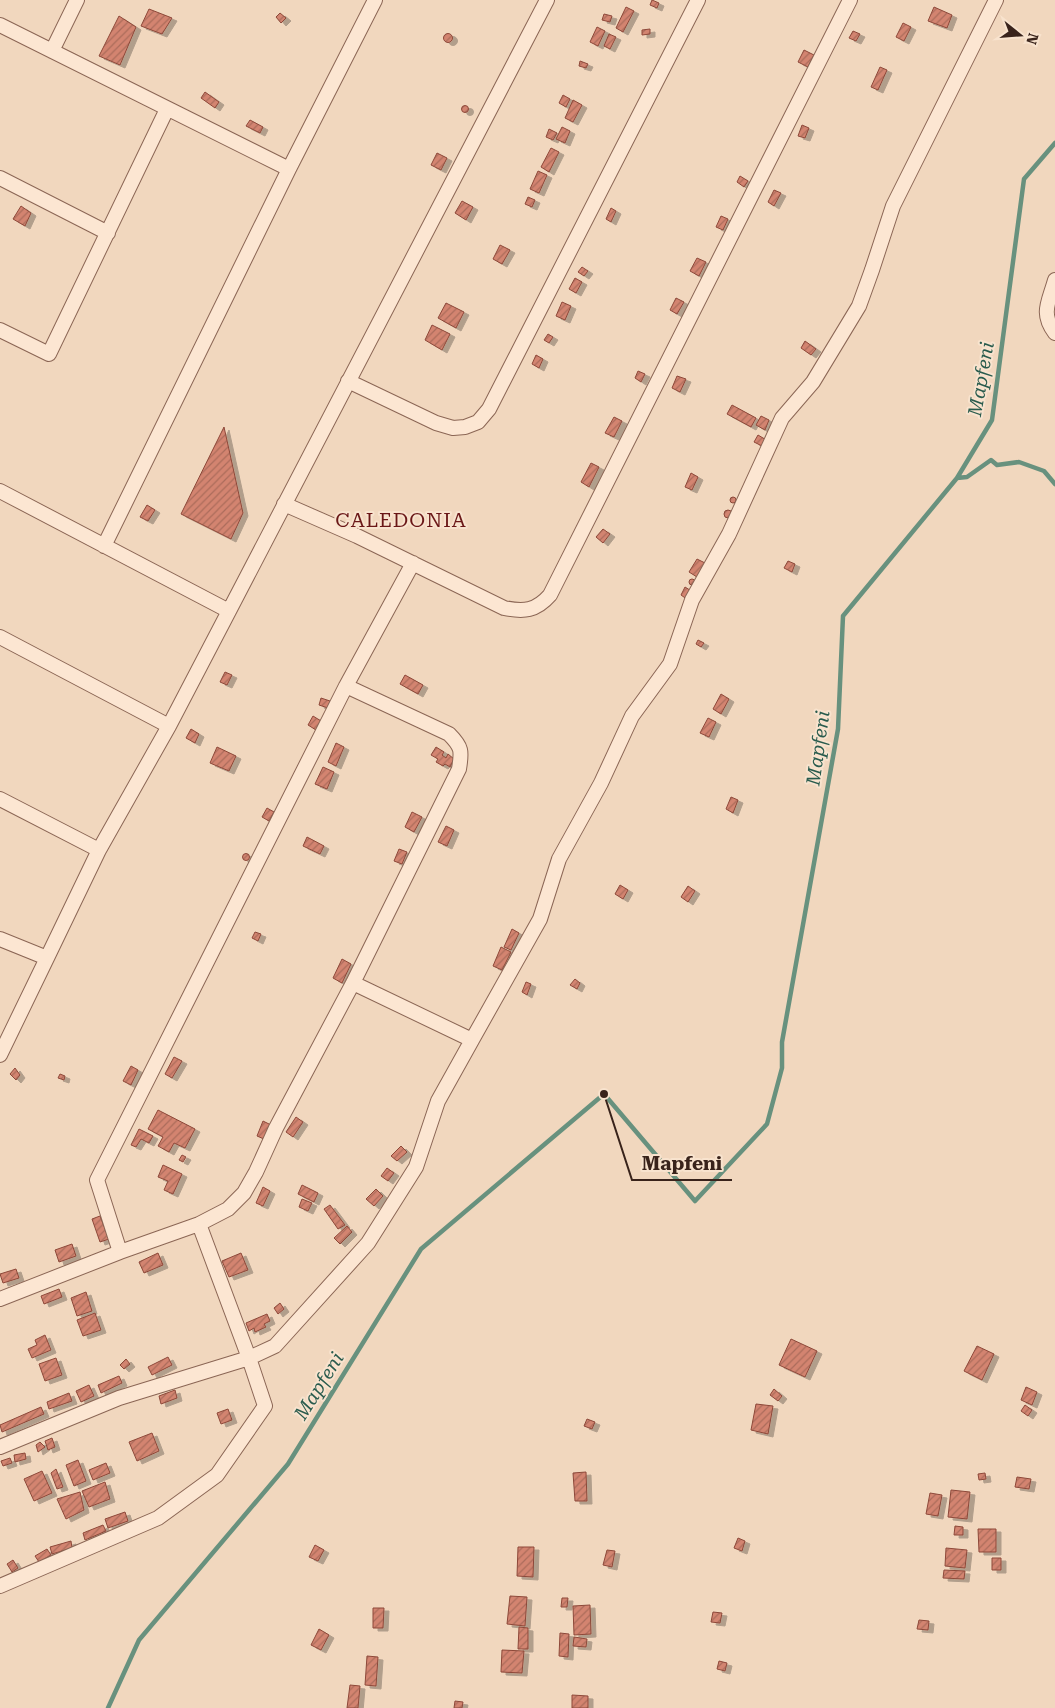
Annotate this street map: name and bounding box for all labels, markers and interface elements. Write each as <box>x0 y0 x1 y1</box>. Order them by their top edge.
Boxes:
north arrow <box>995 10 1045 60</box>
text: N <box>1023 31 1042 47</box>
water label: Mapfeni <box>963 340 999 419</box>
district label: CALEDONIA <box>335 508 467 532</box>
water label: Mapfeni <box>801 709 835 788</box>
callout: Mapfeni <box>632 1146 732 1180</box>
text: Mapfeni <box>642 1152 722 1175</box>
water label: Mapfeni <box>289 1348 349 1425</box>

